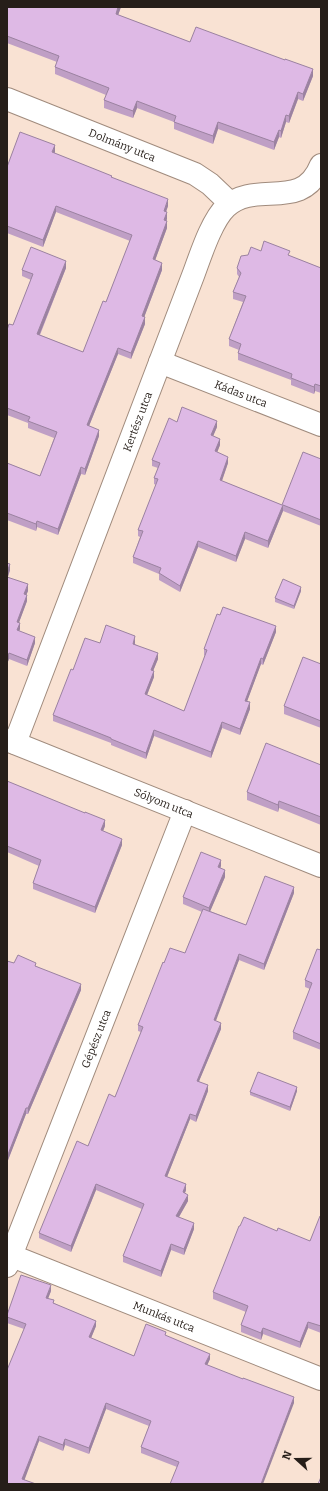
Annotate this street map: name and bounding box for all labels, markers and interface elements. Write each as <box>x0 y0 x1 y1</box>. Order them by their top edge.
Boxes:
street label: Dolmány utca <box>87 126 157 164</box>
street label: Kádas utca <box>213 378 269 410</box>
street label: Kertész utca <box>120 390 155 453</box>
street label: Sólyom utca <box>132 785 195 821</box>
street label: Gépész utca <box>79 1008 113 1070</box>
street label: Munkás utca <box>131 1298 197 1335</box>
north arrow <box>276 1439 316 1479</box>
text: N <box>280 1449 295 1462</box>

